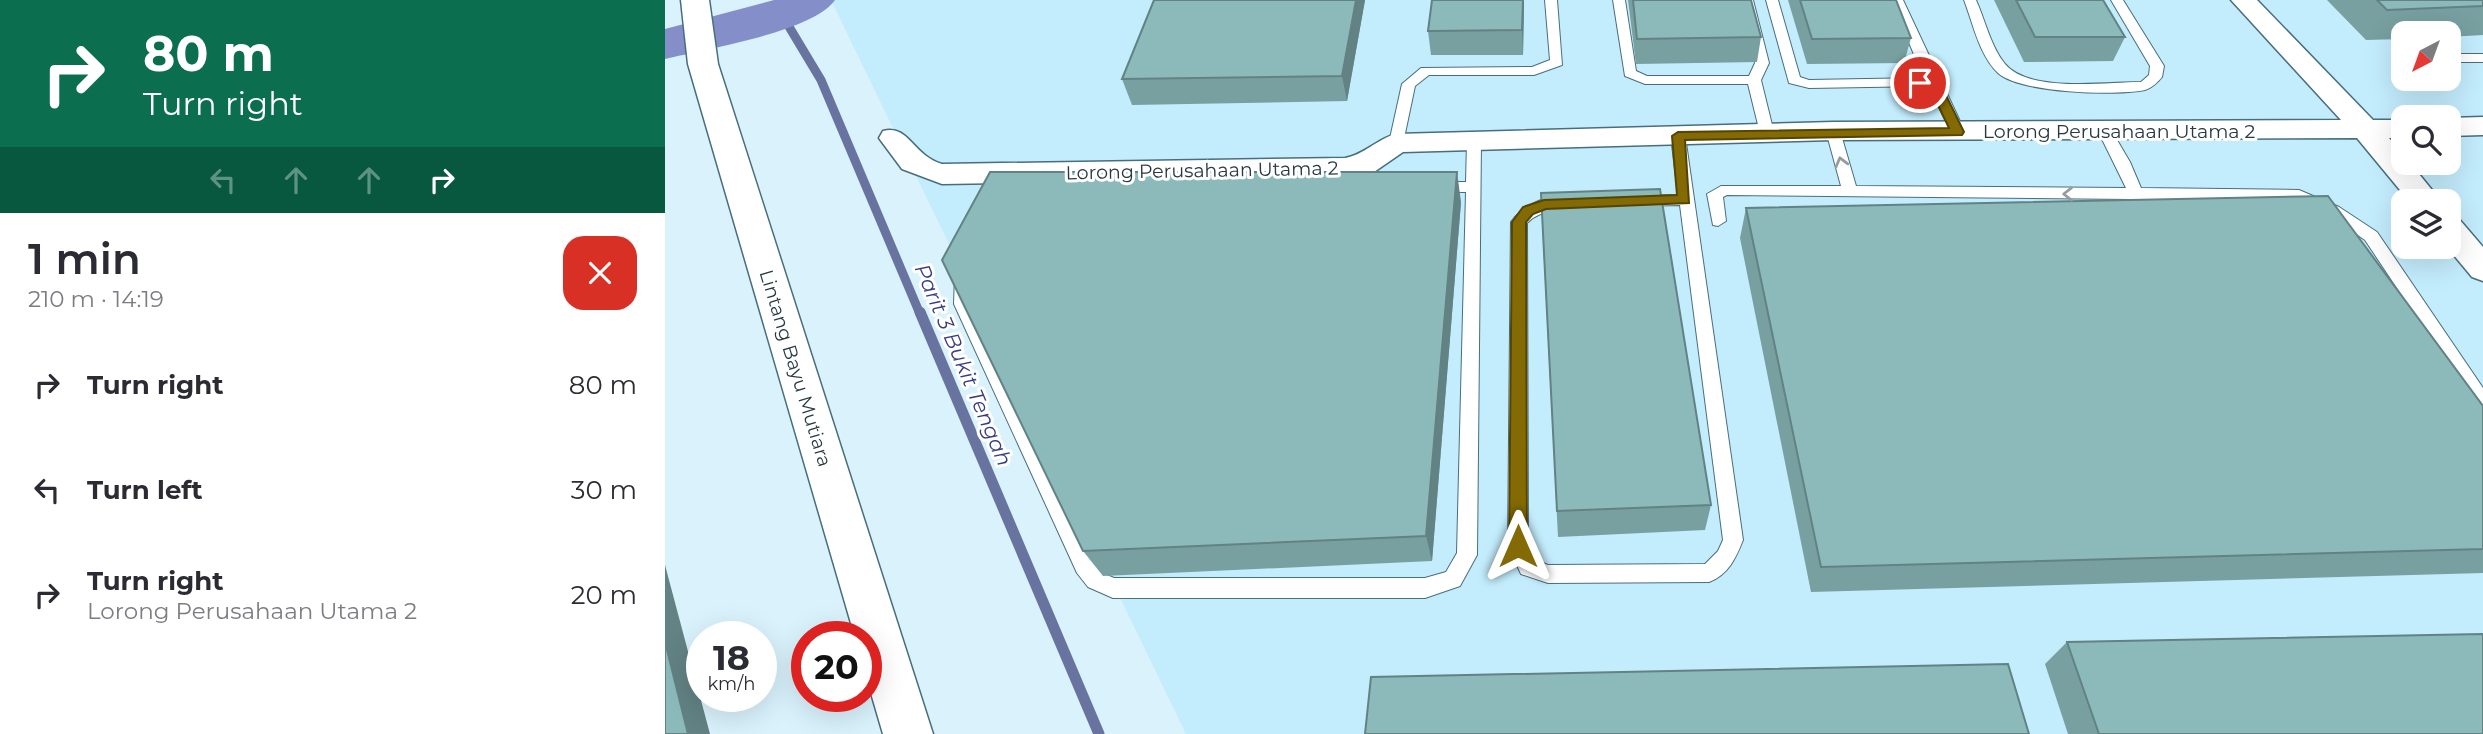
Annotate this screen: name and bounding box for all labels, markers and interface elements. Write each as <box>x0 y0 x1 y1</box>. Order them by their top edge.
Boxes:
north arrow <box>2391 21 2461 91</box>
map controls <box>2391 21 2461 259</box>
text: 80 m <box>143 24 274 83</box>
icon: right <box>28 28 119 119</box>
pin <box>1890 53 1950 113</box>
icon: arrive <box>1901 64 1939 102</box>
text: Turn right <box>143 84 303 123</box>
button: search <box>2391 105 2461 175</box>
street label: Lorong Perusahaan Utama 2 <box>1983 120 2256 143</box>
one-way arrow <box>1835 156 1850 168</box>
street label: Lorong Perusahaan Utama 2 <box>1066 157 1339 184</box>
icon: left <box>204 161 242 199</box>
icon: ahead <box>277 161 315 199</box>
icon: ahead <box>350 161 388 199</box>
icon: right <box>423 161 461 199</box>
one-way arrow <box>2062 186 2073 202</box>
button: layers <box>2391 189 2461 259</box>
text: 1 min <box>28 233 141 285</box>
button: close <box>563 236 637 310</box>
water label: Parit 3 Bukit Tengah <box>910 260 1017 470</box>
street label: Lintang Bayu Mutiara <box>755 267 836 469</box>
text: 210 m · 14:19 <box>28 285 164 313</box>
icon: right <box>28 366 66 404</box>
text: Turn right <box>87 369 223 401</box>
text: 80 m <box>569 369 637 401</box>
icon: left <box>28 471 66 509</box>
text: Turn left <box>87 474 203 506</box>
text: 30 m <box>571 474 637 506</box>
position arrow <box>1481 509 1555 583</box>
text: Turn right <box>87 565 223 597</box>
icon: right <box>28 576 66 614</box>
text: 20 m <box>571 579 637 611</box>
text: Lorong Perusahaan Utama 2 <box>87 597 417 625</box>
speed limit sign: 20 <box>791 621 882 712</box>
text: 18 <box>713 636 750 679</box>
text: km/h <box>707 673 756 695</box>

